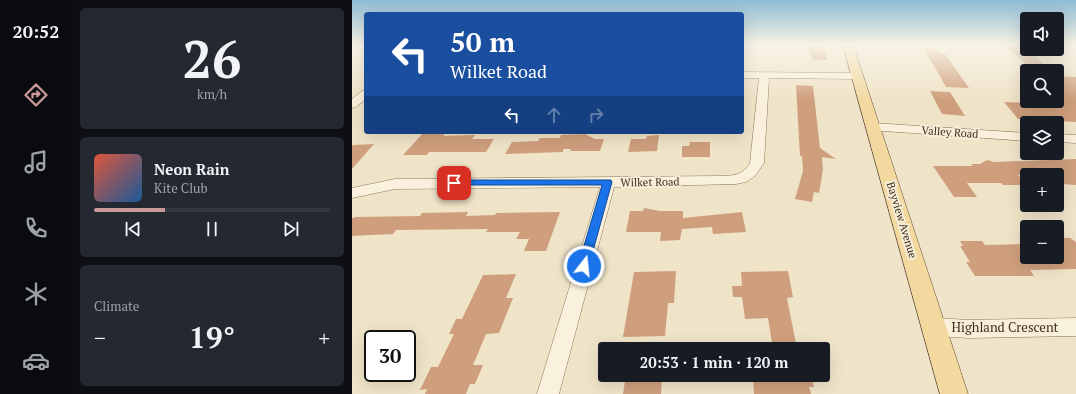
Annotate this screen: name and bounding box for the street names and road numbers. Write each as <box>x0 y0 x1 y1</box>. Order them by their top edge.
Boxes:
street label: Valley Road <box>921 123 979 141</box>
street label: Wilket Road <box>620 174 680 190</box>
street label: Bayview Avenue <box>884 180 920 260</box>
street label: Highland Crescent <box>952 318 1059 336</box>

